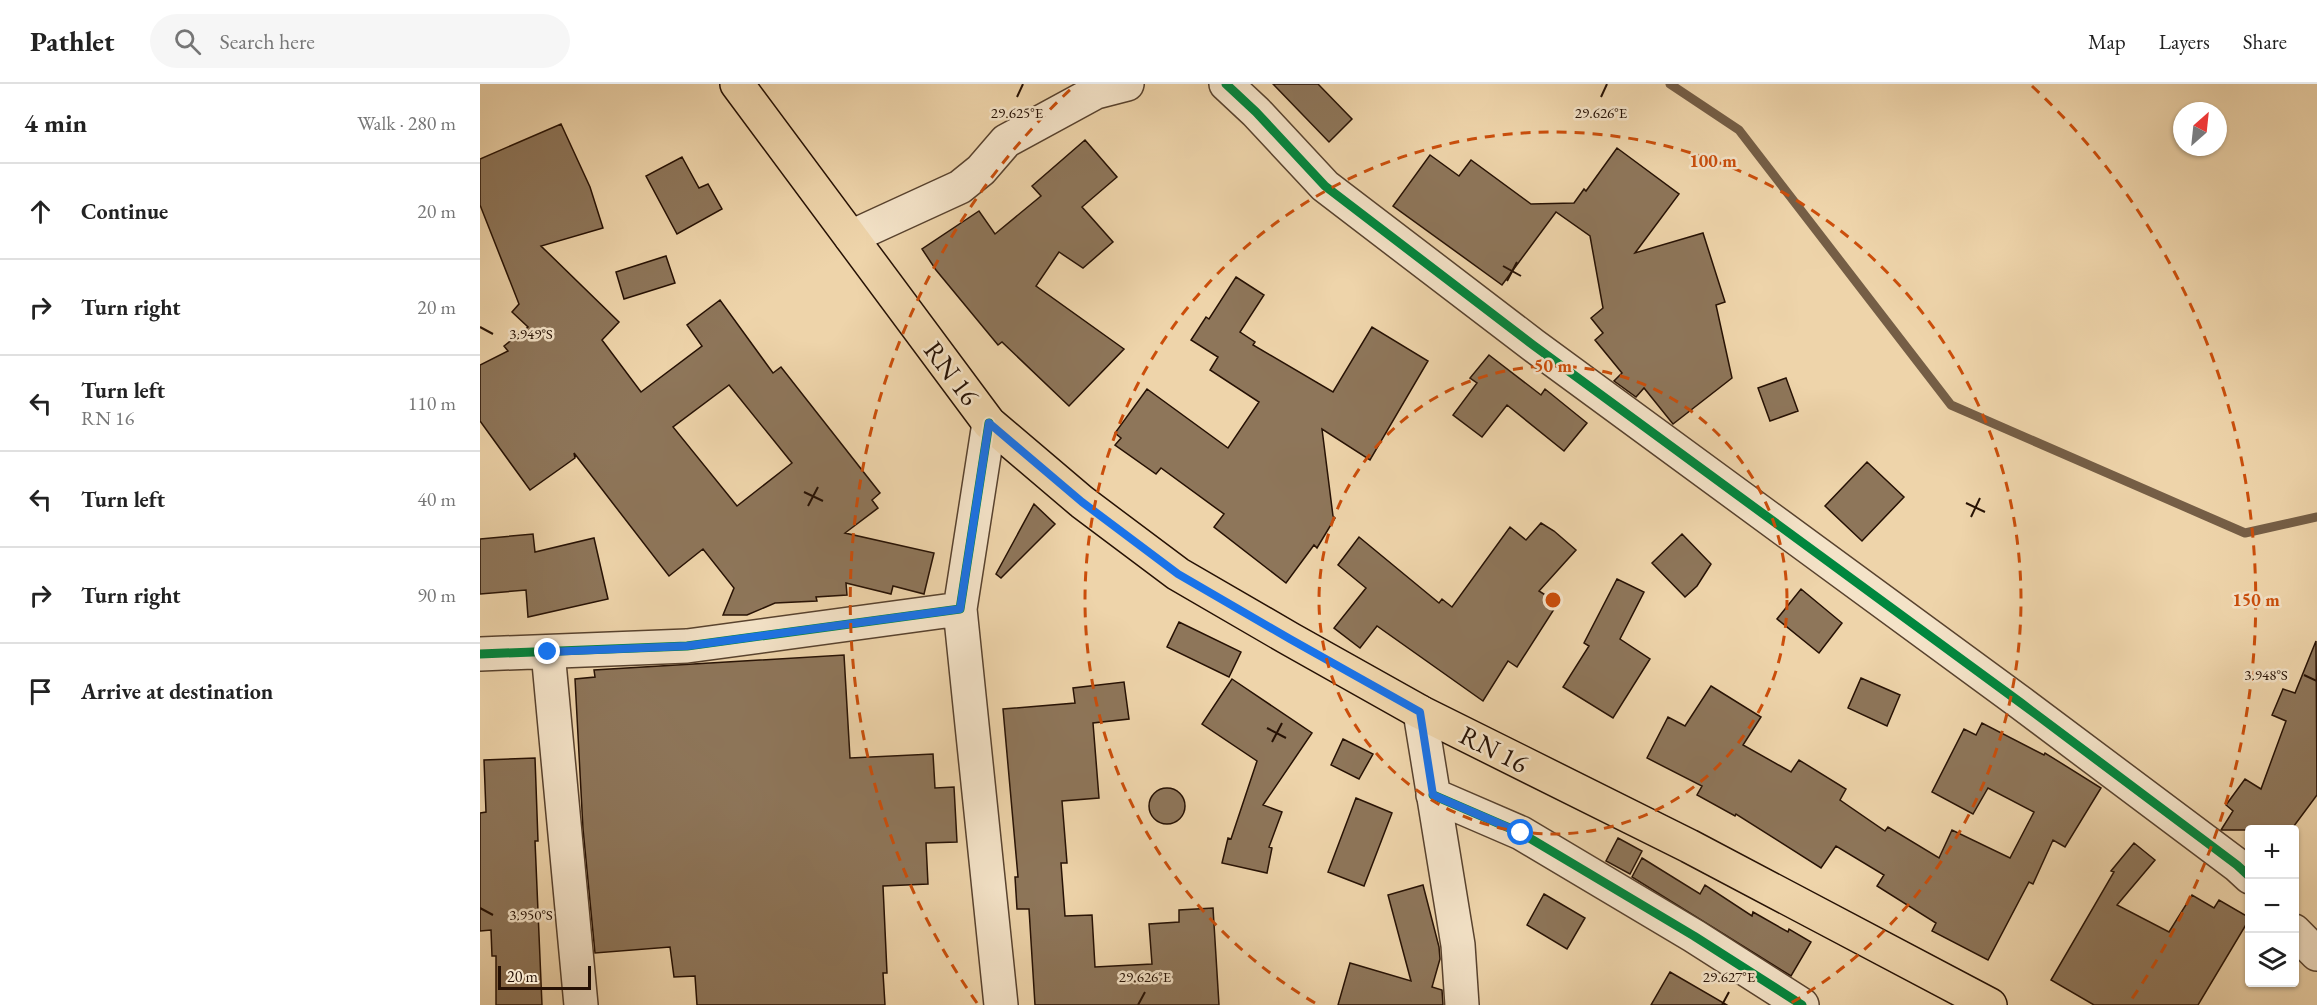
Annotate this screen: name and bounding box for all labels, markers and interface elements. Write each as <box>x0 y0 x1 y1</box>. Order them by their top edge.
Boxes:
search box <box>150 14 570 68</box>
text: Pathlet <box>30 23 114 59</box>
icon: search <box>171 25 204 58</box>
text: Search here <box>219 27 315 56</box>
text: Map <box>2088 28 2126 55</box>
text: Layers <box>2159 28 2210 55</box>
text: Share <box>2243 28 2287 55</box>
north arrow <box>2173 102 2227 156</box>
text: 29.625°E <box>991 103 1044 122</box>
text: 29.626°E <box>1575 103 1628 122</box>
text: 4 min <box>24 106 87 140</box>
text: Walk · 280 m <box>357 110 456 136</box>
text: 100 m <box>1689 149 1737 172</box>
icon: ahead <box>24 195 57 228</box>
text: Continue <box>81 197 168 226</box>
text: 20 m <box>417 198 456 224</box>
icon: right <box>24 291 57 324</box>
text: Turn right <box>81 293 180 322</box>
text: 20 m <box>417 294 456 320</box>
text: 3.949°S <box>509 324 553 343</box>
street label: RN 16 <box>916 334 988 412</box>
text: 50 m <box>1534 354 1572 377</box>
text: Turn left <box>81 376 165 405</box>
icon: left <box>24 387 57 420</box>
text: 110 m <box>408 390 456 416</box>
text: RN 16 <box>81 405 134 431</box>
icon: left <box>24 483 57 516</box>
text: Turn left <box>81 485 165 514</box>
text: 40 m <box>417 486 456 512</box>
icon: right <box>24 579 57 612</box>
text: Turn right <box>81 581 180 610</box>
text: 90 m <box>417 582 456 608</box>
text: 150 m <box>2232 588 2280 611</box>
centre of rings <box>1543 590 1563 610</box>
route end <box>534 638 560 664</box>
text: 3.948°S <box>2244 665 2288 684</box>
icon: arrive <box>24 675 57 708</box>
text: Arrive at destination <box>81 677 273 706</box>
street label: RN 16 <box>1454 717 1534 781</box>
route start <box>1507 819 1533 845</box>
map controls <box>2245 825 2299 987</box>
button: + <box>2245 825 2299 879</box>
button: − <box>2245 879 2299 933</box>
text: 3.950°S <box>509 905 553 924</box>
button: layers <box>2245 933 2299 987</box>
scale bar <box>498 963 591 990</box>
text: 20 m <box>507 966 538 987</box>
text: 29.626°E <box>1119 967 1172 986</box>
text: 29.627°E <box>1703 967 1756 986</box>

